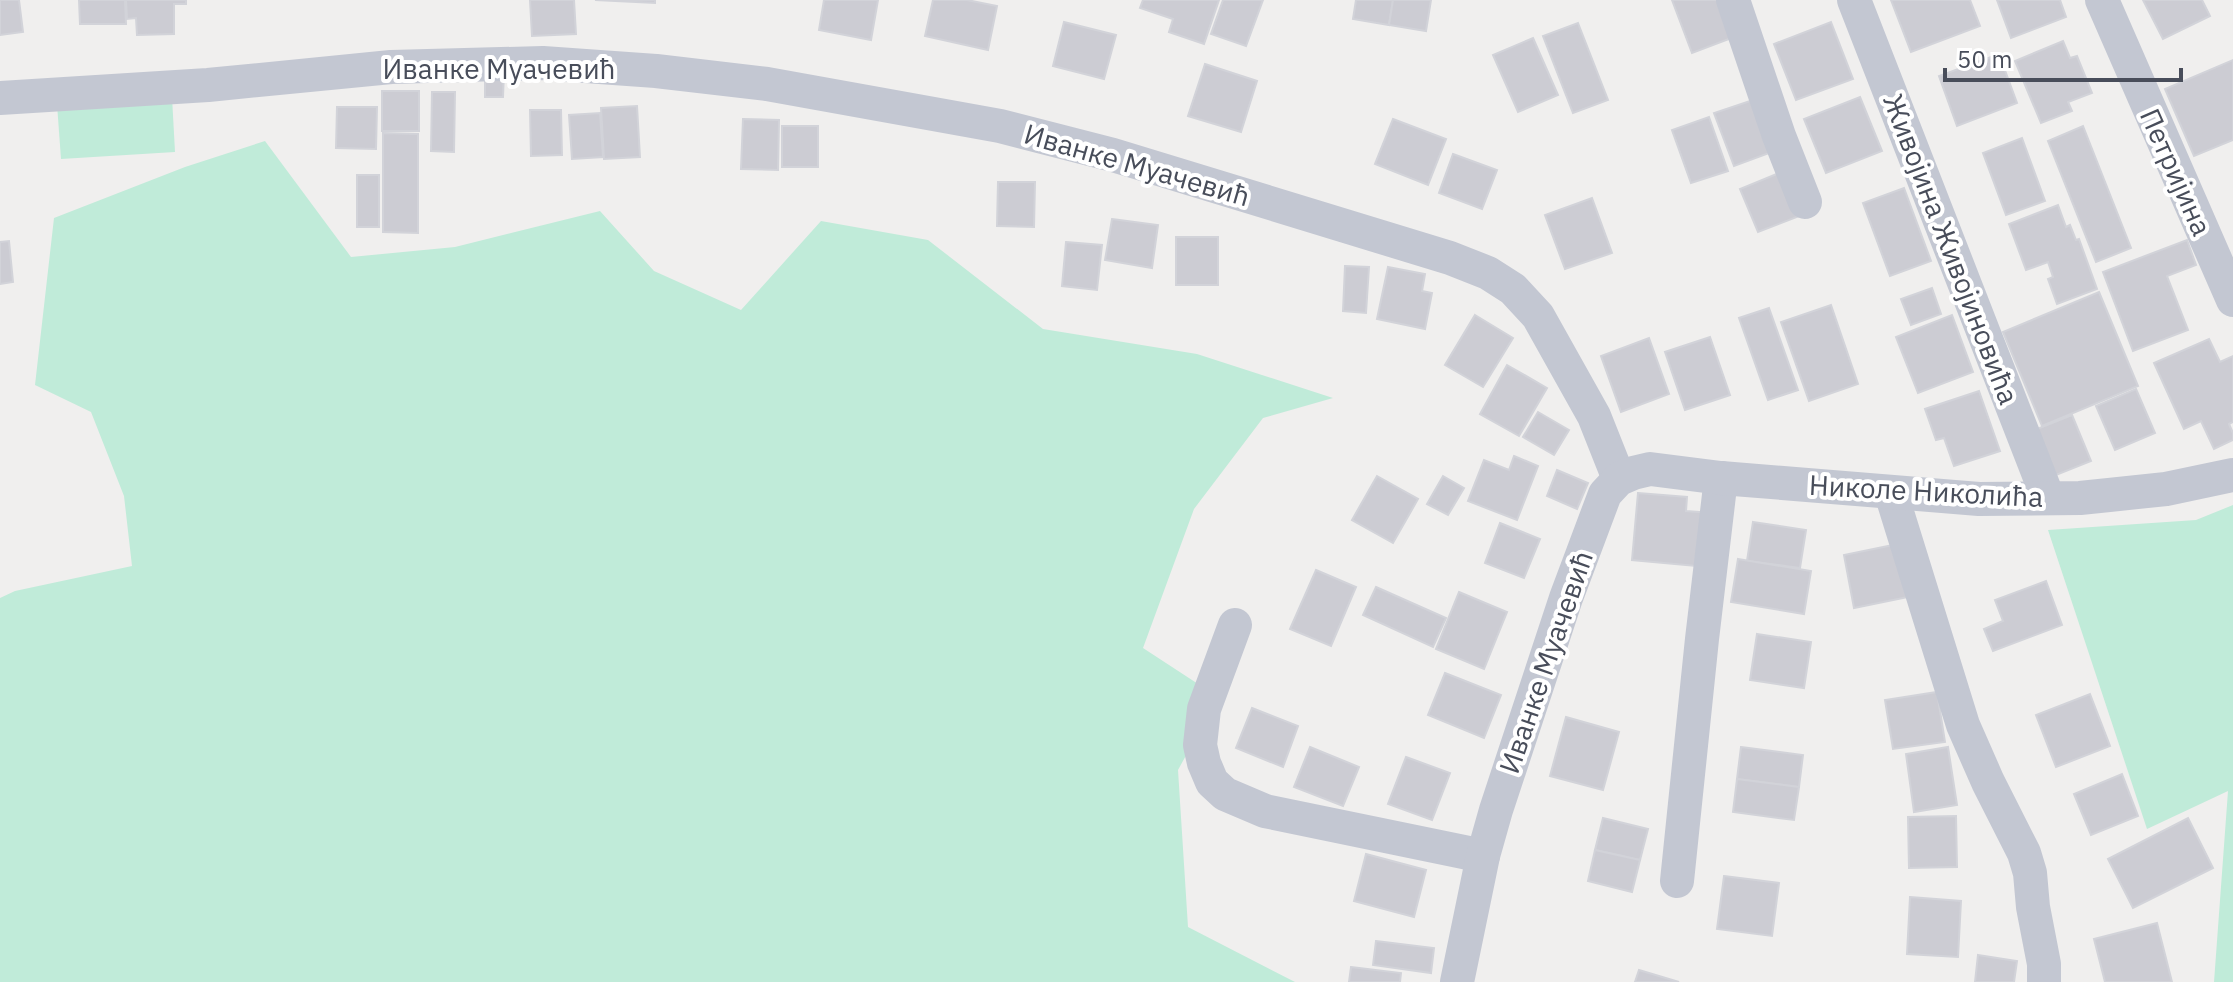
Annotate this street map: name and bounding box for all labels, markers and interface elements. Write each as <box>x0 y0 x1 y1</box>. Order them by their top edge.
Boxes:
scale bar <box>1945 32 2181 82</box>
text: 50 m <box>1957 43 2012 75</box>
street label: Иванке Муачевић <box>382 50 616 87</box>
street label: Живојина Живојиновића <box>1875 88 2028 409</box>
street label: Петријина <box>2132 103 2221 241</box>
street label: Иванке Муачевић <box>1020 115 1254 214</box>
street label: Николе Николића <box>1808 466 2044 515</box>
street label: Иванке Муачевић <box>1490 546 1601 778</box>

